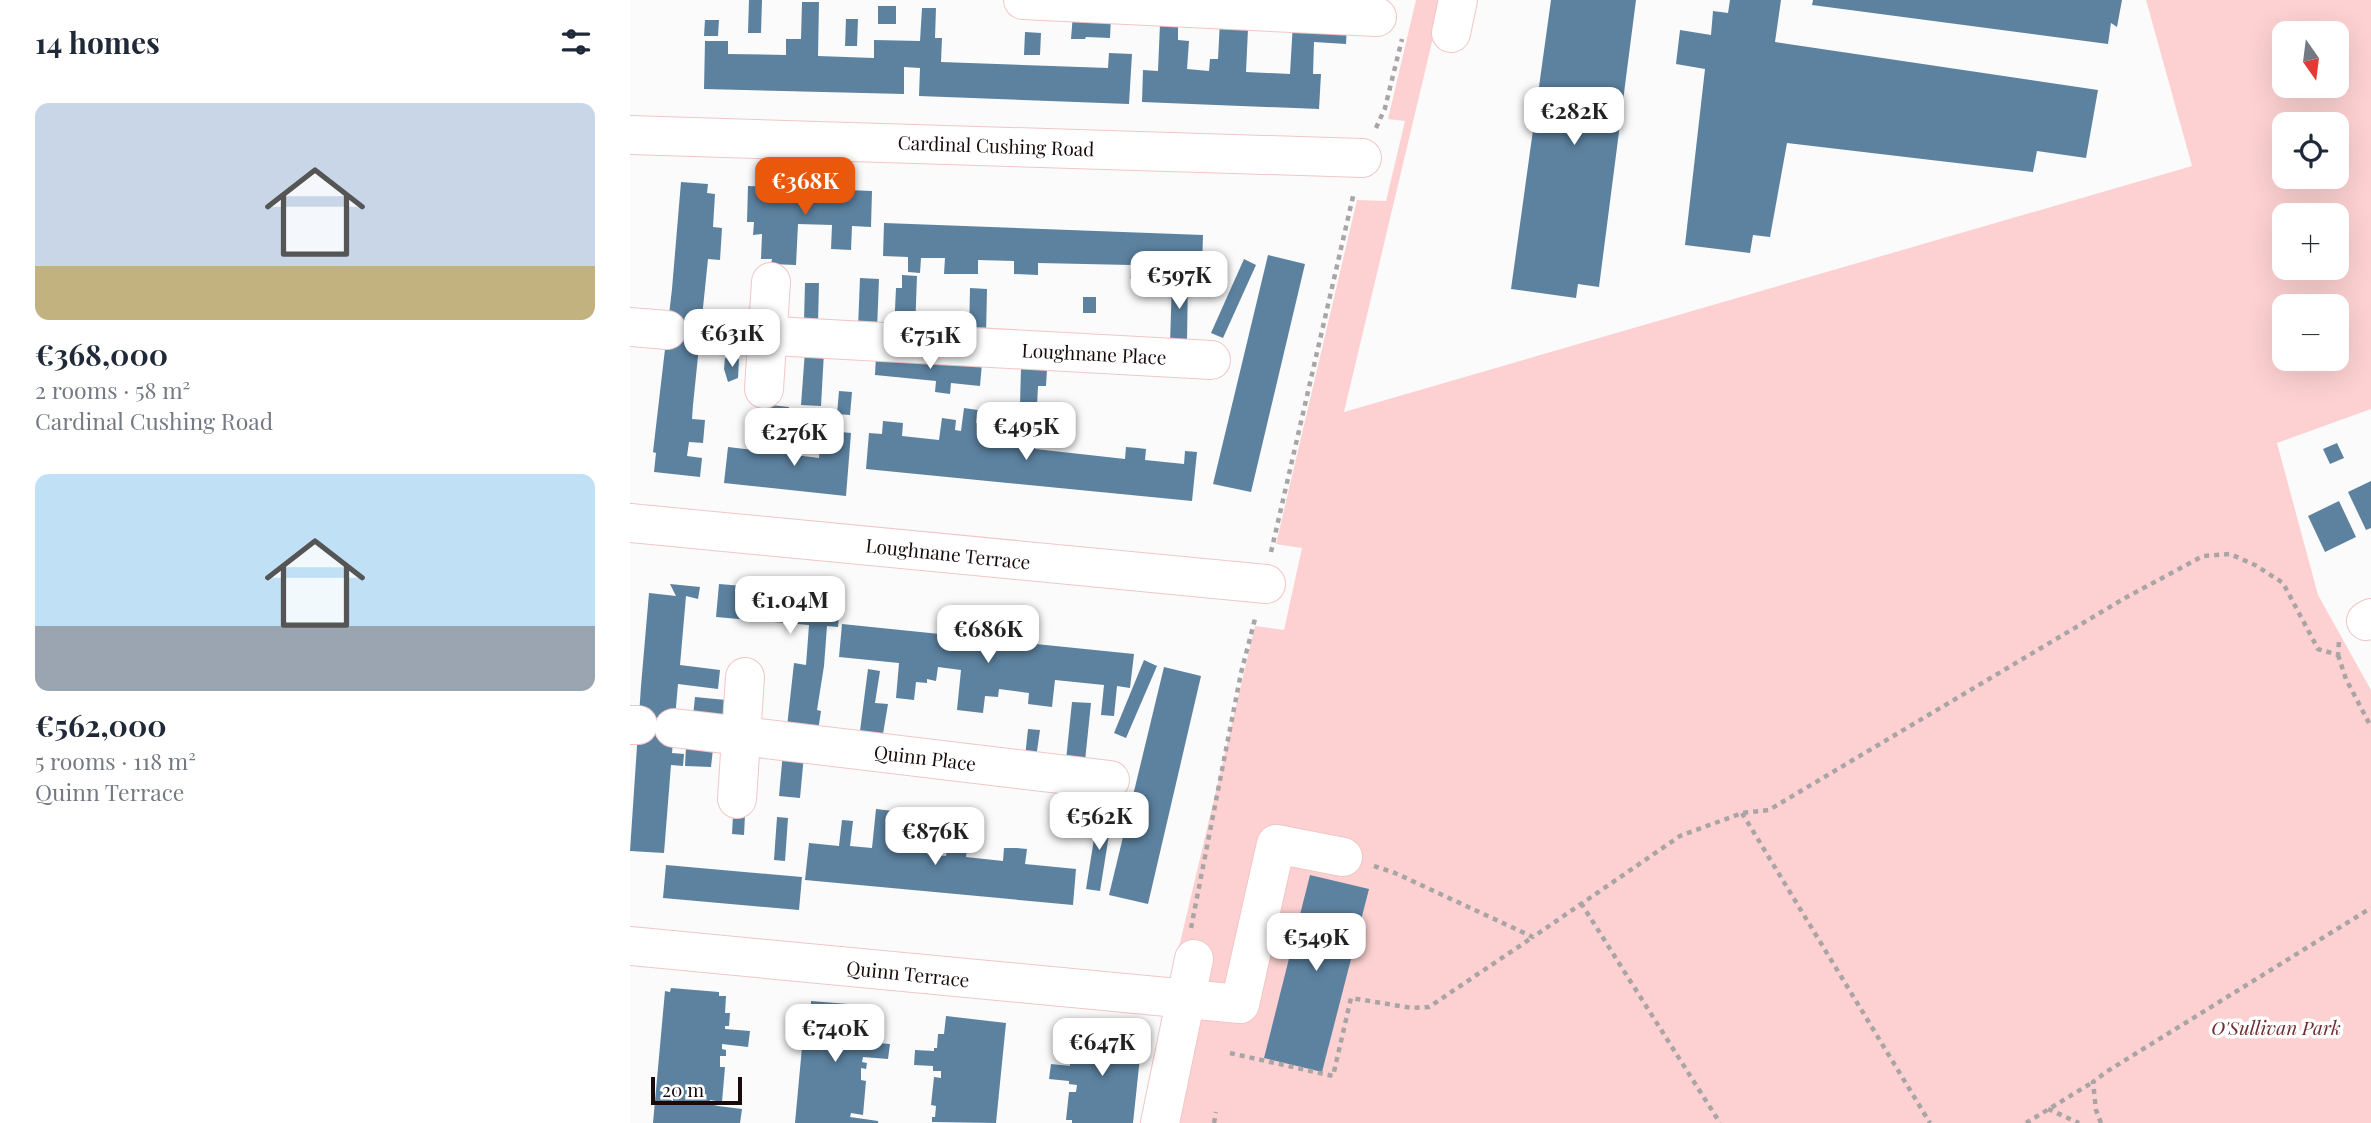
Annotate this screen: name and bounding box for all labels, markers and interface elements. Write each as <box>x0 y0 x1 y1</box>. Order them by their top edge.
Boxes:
north arrow <box>2272 21 2348 98</box>
map controls <box>2272 21 2349 371</box>
text: 14 homes <box>35 22 160 62</box>
icon: filters <box>557 23 595 61</box>
pin: €282K <box>1525 88 1623 147</box>
text: €282K <box>1540 94 1608 125</box>
button: locate <box>2272 112 2349 189</box>
street label: Cardinal Cushing Road <box>897 129 1095 161</box>
icon: home <box>252 149 378 275</box>
pin: €368K <box>756 158 854 217</box>
text: €368K <box>771 164 839 195</box>
button: + <box>2272 203 2349 280</box>
pin: €597K <box>1130 252 1228 311</box>
text: €597K <box>1147 258 1211 289</box>
button: − <box>2272 294 2349 371</box>
pin: €631K <box>683 310 781 369</box>
pin: €751K <box>881 312 979 371</box>
text: €631K <box>700 316 764 347</box>
text: €751K <box>900 318 960 349</box>
text: €368,000 <box>35 334 168 374</box>
street label: Loughnane Place <box>1021 336 1167 370</box>
text: 2 rooms · 58 m² <box>35 374 190 405</box>
pin: €495K <box>977 402 1075 462</box>
text: Cardinal Cushing Road <box>35 405 273 436</box>
pin: €276K <box>745 408 843 468</box>
text: €495K <box>993 409 1059 440</box>
text: €276K <box>761 415 827 446</box>
icon: home <box>252 520 378 646</box>
street label: Loughnane Terrace <box>864 531 1032 575</box>
pin: €1.04M <box>733 576 847 636</box>
text: €1.04M <box>751 583 829 614</box>
pin: €686K <box>939 606 1037 665</box>
text: €686K <box>953 612 1023 643</box>
text: €562,000 <box>35 705 167 745</box>
street label: Quinn Place <box>873 738 978 776</box>
text: 5 rooms · 118 m² <box>35 745 196 776</box>
text: Quinn Terrace <box>35 776 184 807</box>
pin: €562K <box>1050 792 1148 852</box>
text: €562K <box>1066 799 1132 830</box>
pin: €876K <box>886 808 984 867</box>
text: €876K <box>901 814 969 845</box>
pin: €549K <box>1267 914 1365 973</box>
text: €549K <box>1283 920 1349 951</box>
street label: Quinn Terrace <box>845 954 971 992</box>
pin: €740K <box>786 1004 884 1064</box>
text: €740K <box>801 1011 869 1042</box>
park label: O'Sullivan Park <box>2211 1014 2341 1040</box>
pin: €647K <box>1053 1018 1151 1078</box>
text: €647K <box>1069 1025 1135 1056</box>
scale bar <box>651 1074 742 1106</box>
text: 20 m <box>662 1076 704 1102</box>

